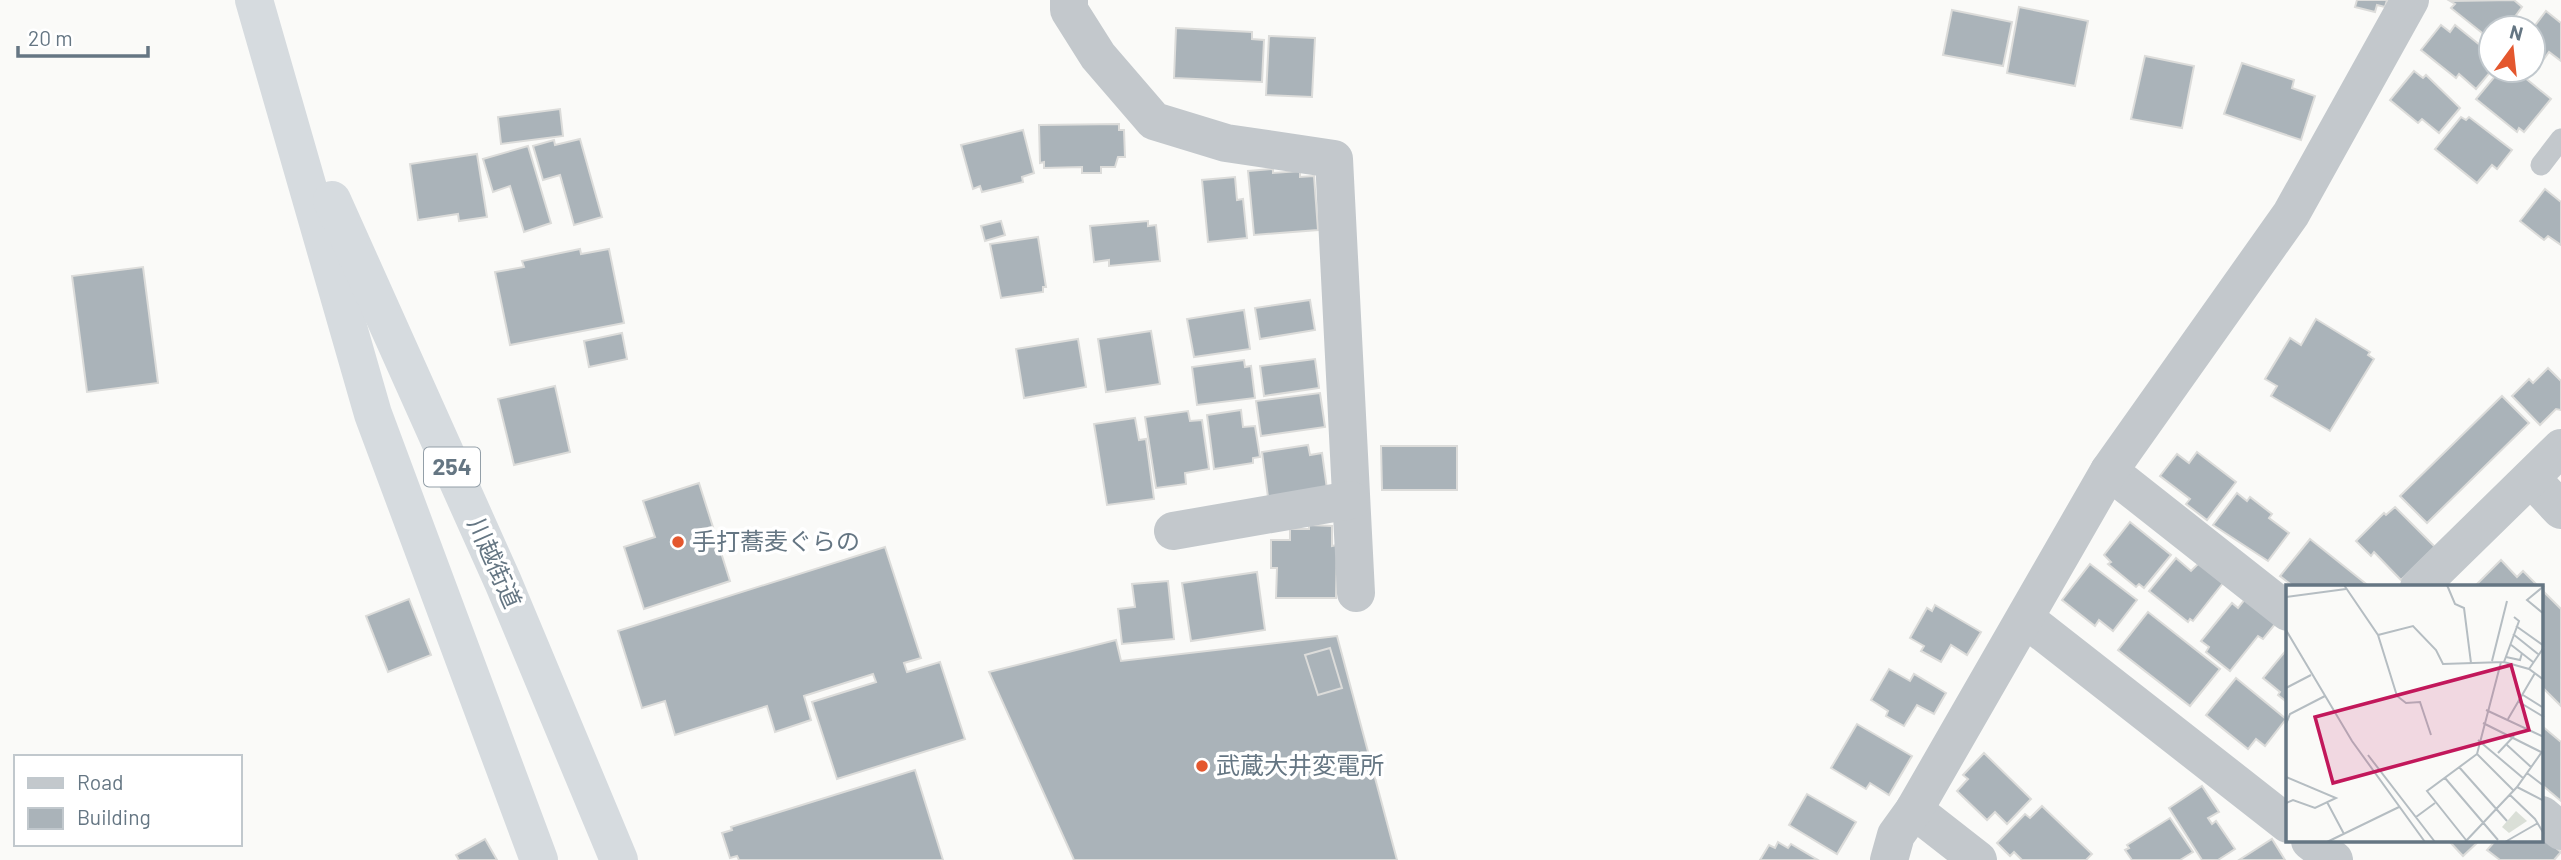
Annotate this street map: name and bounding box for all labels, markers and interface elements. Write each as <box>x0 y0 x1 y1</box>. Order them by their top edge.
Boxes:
scale bar <box>18 14 147 58</box>
north arrow <box>2477 14 2547 84</box>
text: N <box>2507 19 2526 45</box>
text: 20 m <box>28 25 73 50</box>
road number: 254 <box>424 447 480 486</box>
street label: 川越街道 <box>463 513 528 612</box>
place label: 手打蕎麦ぐらの <box>692 526 860 555</box>
marker: 手打蕎麦ぐらの <box>670 534 686 550</box>
inset map <box>2286 585 2544 842</box>
place label: 武蔵大井変電所 <box>1216 750 1384 779</box>
legend <box>14 755 242 846</box>
marker: 武蔵大井変電所 <box>1194 758 1210 774</box>
text: Road <box>77 769 123 794</box>
text: Building <box>77 804 151 829</box>

